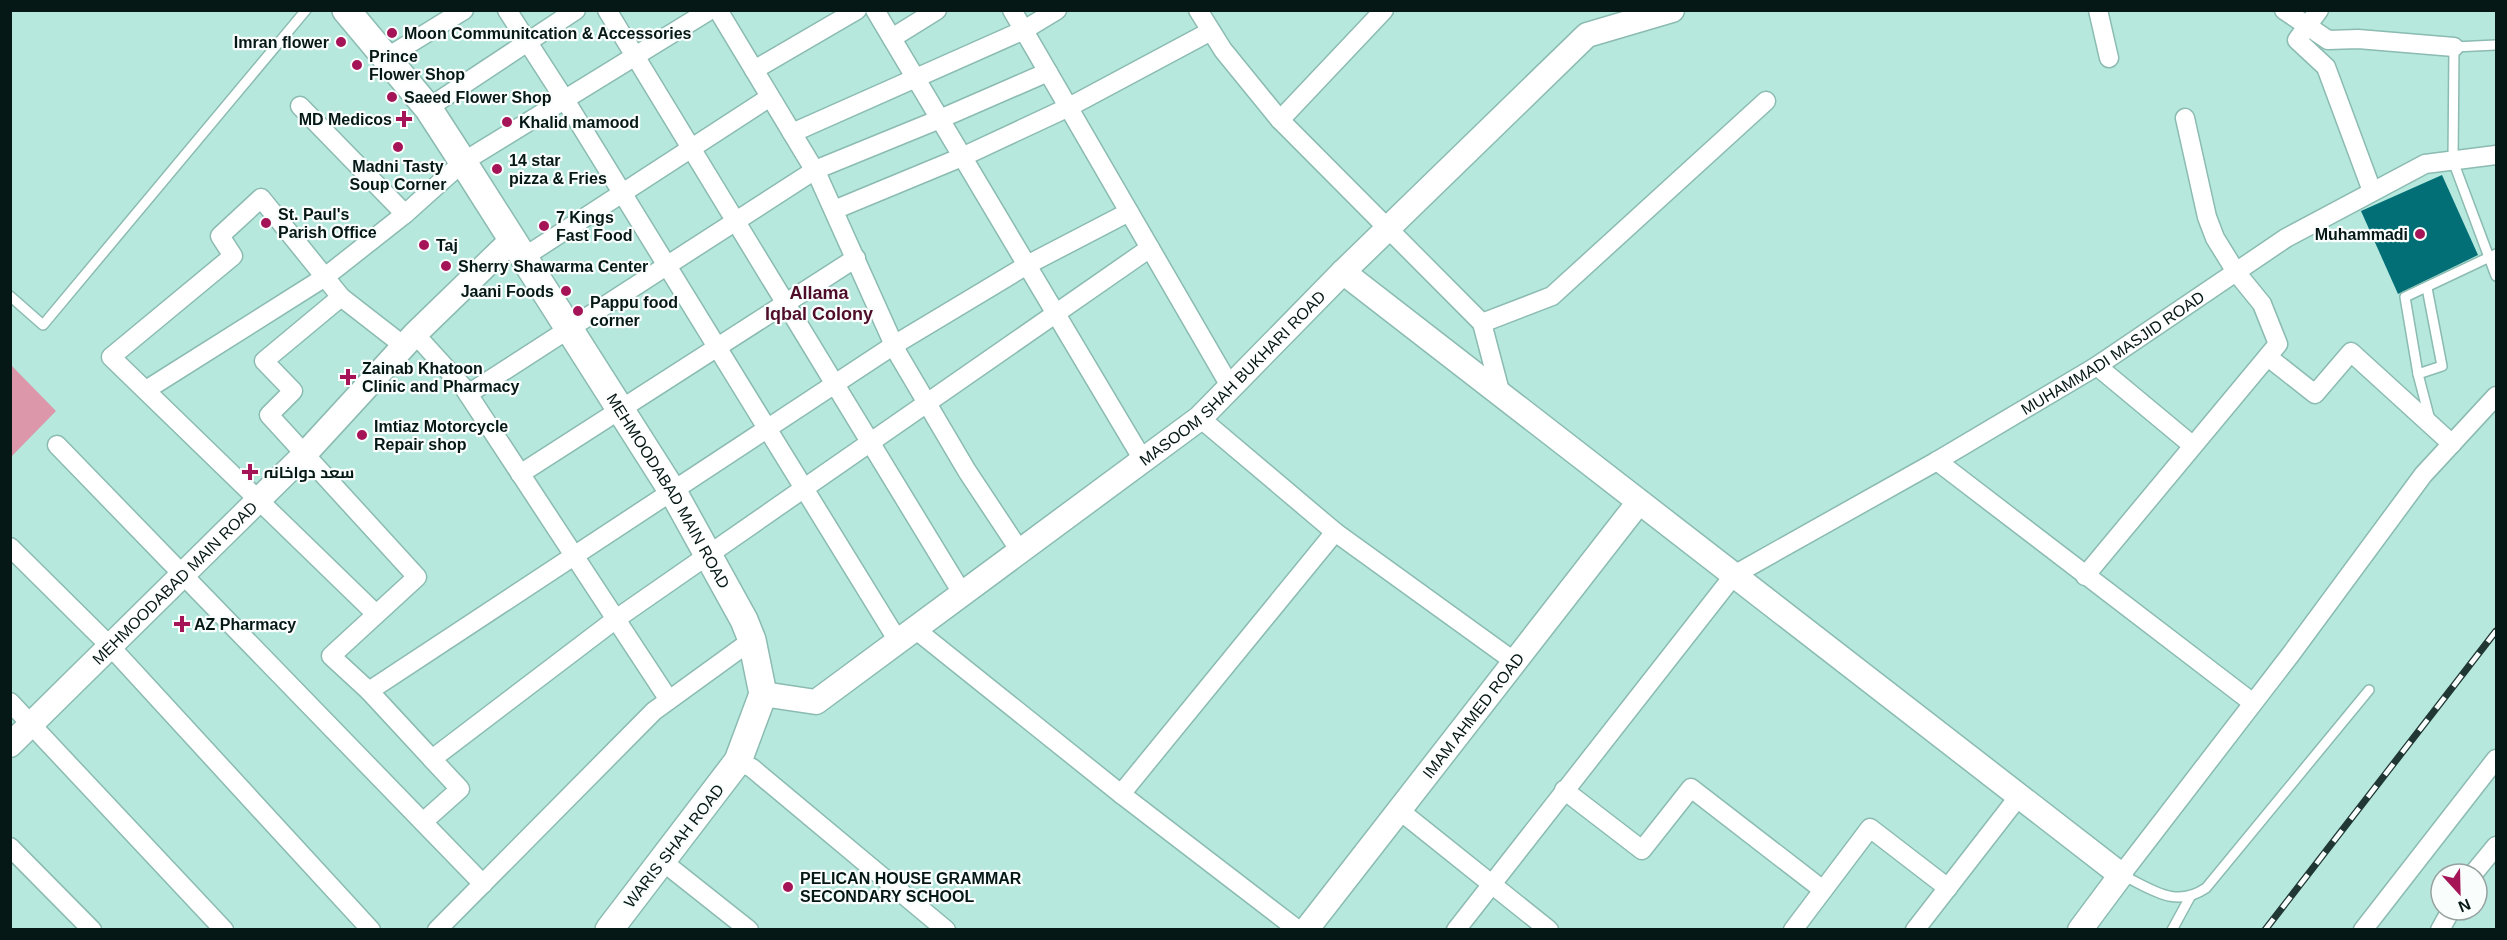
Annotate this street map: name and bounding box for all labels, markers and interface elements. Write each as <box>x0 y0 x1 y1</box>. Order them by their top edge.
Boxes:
place label: Moon Communitcation & Accessories <box>404 25 692 42</box>
marker: Moon Communitcation & Accessories <box>385 26 399 40</box>
place label: Imran flower <box>234 34 329 51</box>
marker: Imran flower <box>334 35 348 49</box>
place label: Prince Flower Shop <box>369 48 465 83</box>
marker: Prince Flower Shop <box>350 58 364 72</box>
place label: Saeed Flower Shop <box>404 89 552 106</box>
marker: Saeed Flower Shop <box>385 90 399 104</box>
place label: MD Medicos <box>299 111 392 128</box>
marker: MD Medicos <box>397 112 411 126</box>
place label: Khalid mamood <box>519 114 639 131</box>
marker: Khalid mamood <box>500 115 514 129</box>
marker: Madni Tasty Soup Corner <box>391 140 405 154</box>
place label: 14 star pizza & Fries <box>509 152 607 187</box>
place label: Madni Tasty Soup Corner <box>350 158 446 193</box>
marker: 14 star pizza & Fries <box>490 162 504 176</box>
place label: St. Paul's Parish Office <box>278 206 377 241</box>
place label: 7 Kings Fast Food <box>556 209 632 244</box>
marker: St. Paul's Parish Office <box>259 216 273 230</box>
marker: 7 Kings Fast Food <box>537 219 551 233</box>
place label: Muhammadi <box>2315 226 2408 243</box>
marker: Muhammadi <box>2413 227 2427 241</box>
place label: Taj <box>436 237 458 254</box>
marker: Taj <box>417 238 431 252</box>
place label: Sherry Shawarma Center <box>458 258 648 275</box>
marker: Sherry Shawarma Center <box>439 259 453 273</box>
place label: Jaani Foods <box>461 283 554 300</box>
district label: Allama Iqbal Colony <box>765 283 873 324</box>
marker: Jaani Foods <box>559 284 573 298</box>
street label: MASOOM SHAH BUKHARI ROAD <box>1136 287 1328 468</box>
street label: MUHAMMADI MASJID ROAD <box>2018 288 2207 418</box>
place label: Pappu food corner <box>590 294 678 329</box>
marker: Pappu food corner <box>571 304 585 318</box>
place label: Zainab Khatoon Clinic and Pharmacy <box>362 360 519 395</box>
marker: Zainab Khatoon Clinic and Pharmacy <box>339 368 357 386</box>
street label: MEHMOODABAD MAIN ROAD <box>604 390 733 591</box>
place label: Imtiaz Motorcycle Repair shop <box>374 418 508 453</box>
marker: Imtiaz Motorcycle Repair shop <box>355 428 369 442</box>
marker: سعد دواخانہ <box>241 463 259 481</box>
place label: سعد دواخانہ <box>264 464 354 482</box>
street label: MEHMOODABAD MAIN ROAD <box>89 498 260 668</box>
place label: AZ Pharmacy <box>194 616 296 633</box>
marker: AZ Pharmacy <box>175 617 189 631</box>
street label: IMAM AHMED ROAD <box>1419 649 1527 781</box>
street label: WARIS SHAH ROAD <box>621 781 727 911</box>
north arrow <box>2429 862 2489 922</box>
place label: PELICAN HOUSE GRAMMAR SECONDARY SCHOOL <box>800 870 1022 905</box>
marker: PELICAN HOUSE GRAMMAR SECONDARY SCHOOL <box>781 880 795 894</box>
text: N <box>2456 895 2473 915</box>

